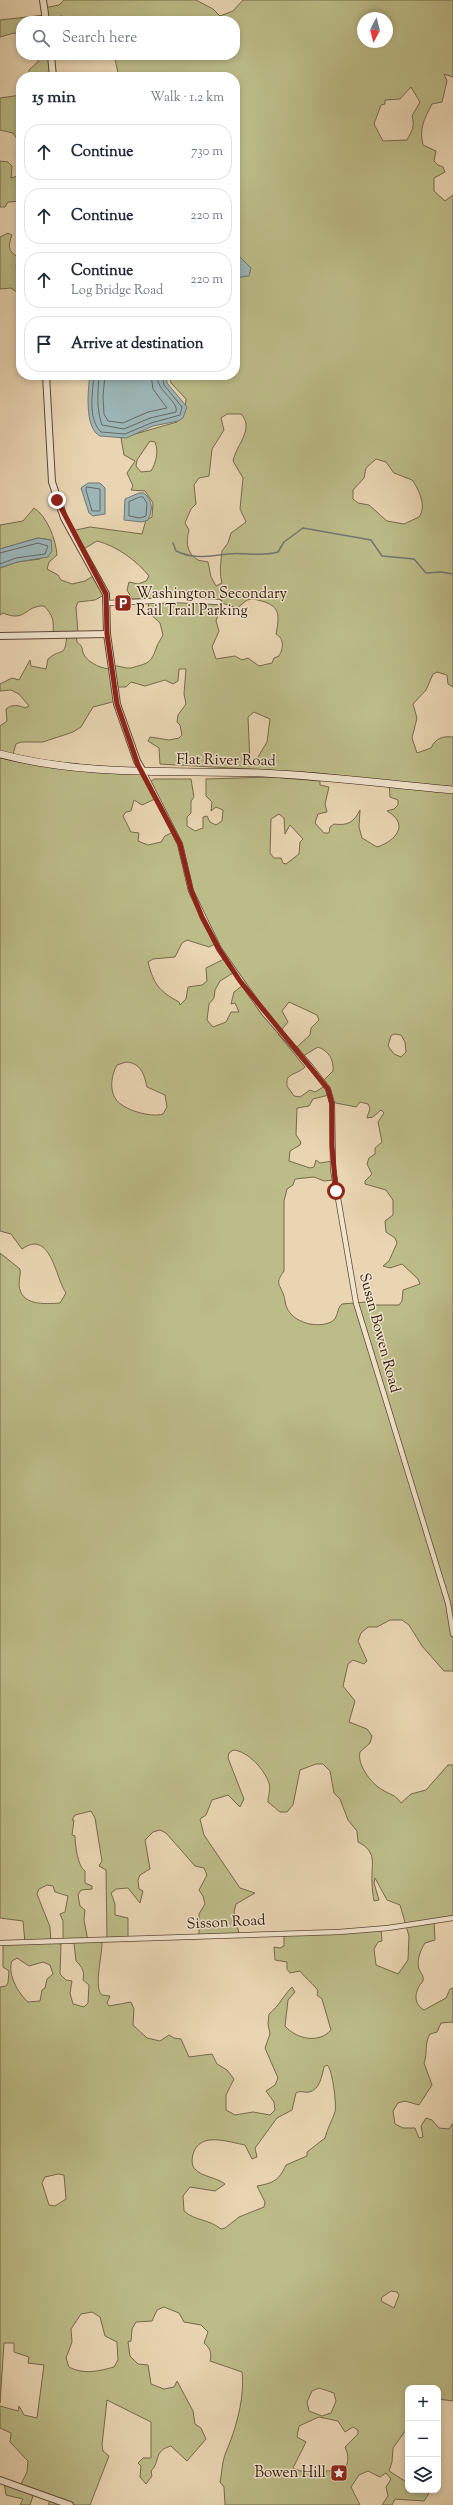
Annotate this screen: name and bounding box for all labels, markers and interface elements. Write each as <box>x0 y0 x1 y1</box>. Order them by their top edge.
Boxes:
north arrow <box>357 12 393 48</box>
search box <box>16 16 240 60</box>
icon: search <box>30 27 52 49</box>
text: Search here <box>62 28 137 49</box>
text: 15 min <box>32 86 76 110</box>
text: Walk · 1.2 km <box>150 89 224 107</box>
icon: ahead <box>33 141 55 163</box>
text: Continue <box>71 142 133 163</box>
text: 730 m <box>191 143 223 161</box>
icon: ahead <box>33 205 55 227</box>
text: Continue <box>71 206 133 227</box>
text: 220 m <box>190 207 223 225</box>
text: Continue <box>71 261 133 282</box>
icon: ahead <box>33 269 55 291</box>
text: 220 m <box>190 271 223 289</box>
text: Log Bridge Road <box>71 282 163 300</box>
icon: arrive <box>33 333 55 355</box>
text: Arrive at destination <box>71 334 204 355</box>
route end <box>48 491 66 509</box>
place label: Washington Secondary Rail Trail Parking <box>136 584 288 622</box>
parking icon: Washington Secondary Rail Trail Parking <box>113 593 133 613</box>
street label: Flat River Road <box>176 750 276 772</box>
route start <box>327 1182 345 1200</box>
street label: Susan Bowen Road <box>353 1271 405 1396</box>
street label: Sisson Road <box>186 1910 267 1936</box>
map controls <box>405 2385 441 2493</box>
button: + <box>405 2385 441 2421</box>
button: − <box>405 2421 441 2457</box>
button: layers <box>405 2457 441 2493</box>
place label: Bowen Hill <box>254 2463 326 2484</box>
place icon: Bowen Hill <box>329 2463 349 2483</box>

